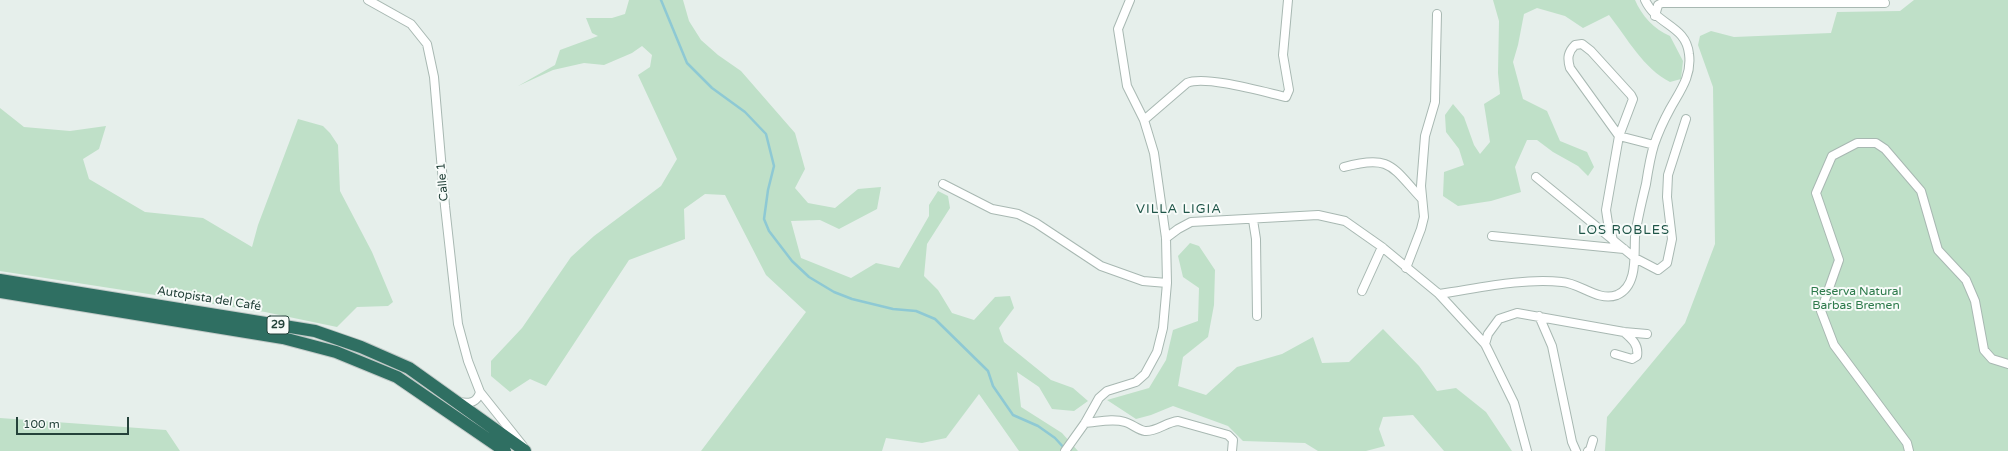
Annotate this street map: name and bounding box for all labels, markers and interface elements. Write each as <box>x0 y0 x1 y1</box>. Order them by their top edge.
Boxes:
street label: Calle 1 <box>434 162 452 202</box>
district label: VILLA LIGIA <box>1136 202 1222 218</box>
district label: LOS ROBLES <box>1578 223 1670 239</box>
street label: Autopista del Café <box>156 284 262 314</box>
park label: Reserva Natural Barbas Bremen <box>1810 285 1902 313</box>
road number: 29 <box>267 316 289 334</box>
scale bar <box>18 409 131 435</box>
text: 100 m <box>23 417 60 431</box>

